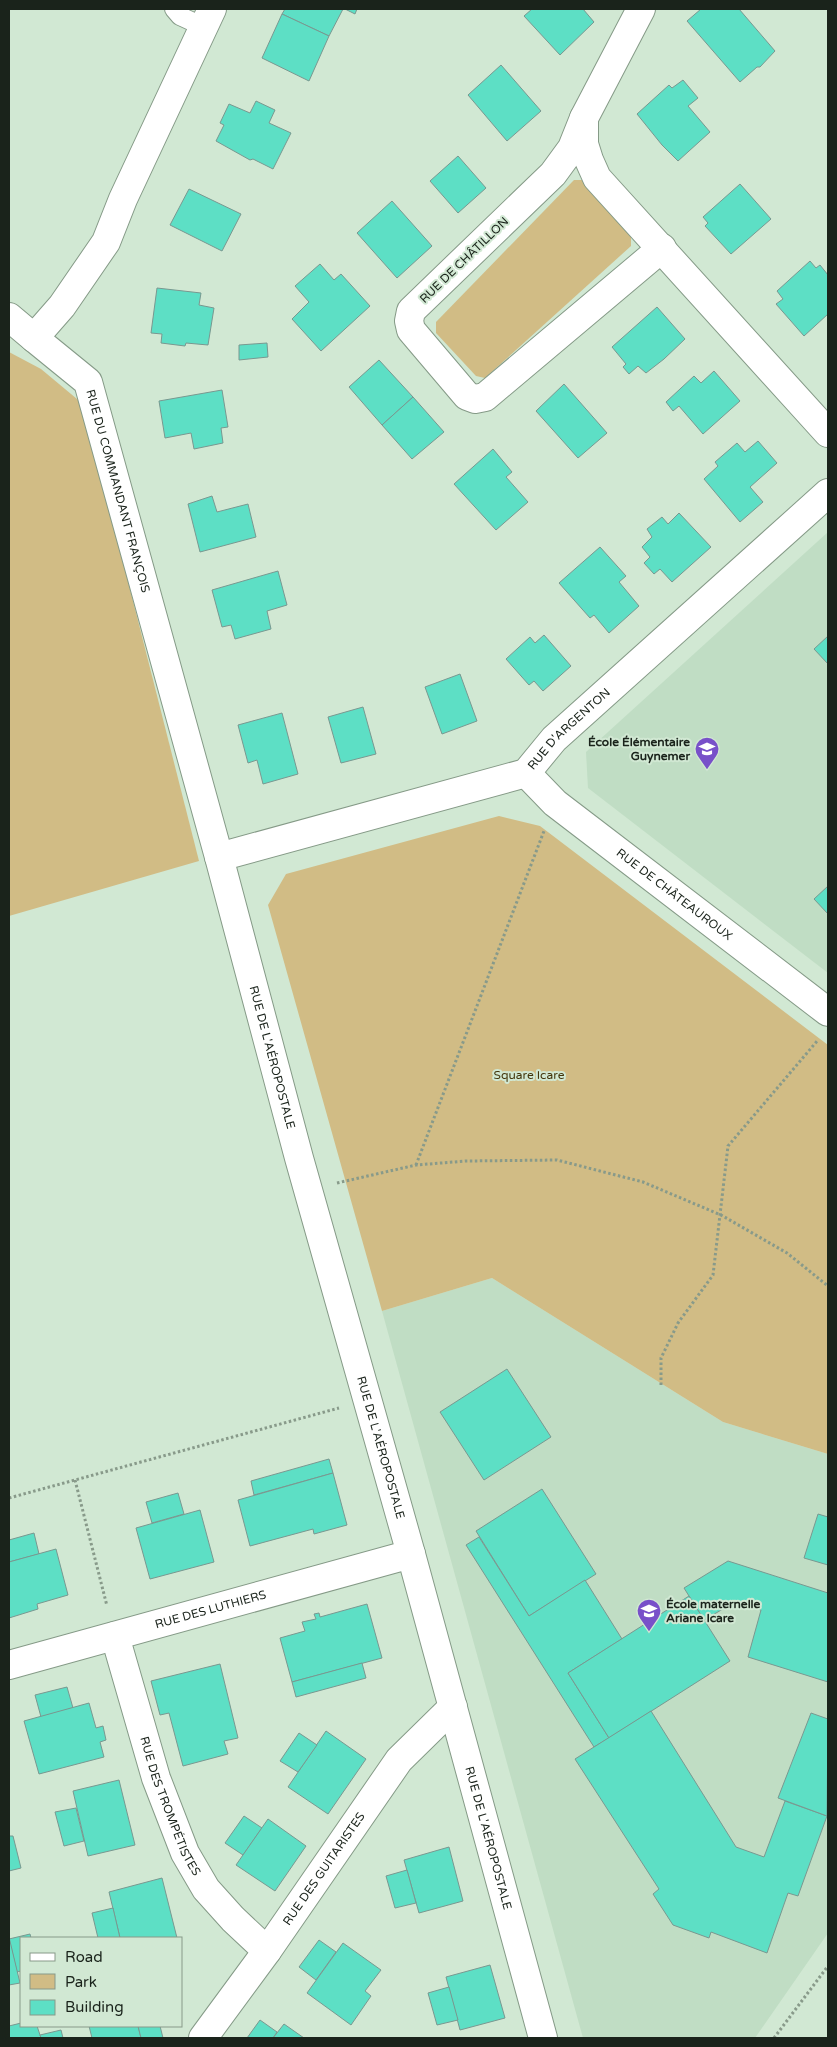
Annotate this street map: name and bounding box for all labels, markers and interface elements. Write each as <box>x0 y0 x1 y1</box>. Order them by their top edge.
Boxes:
street label: RUE DE CHÂTILLON <box>417 214 511 306</box>
street label: RUE DU COMMANDANT FRANÇOIS <box>83 388 153 594</box>
street label: RUE D'ARGENTON <box>525 685 613 772</box>
place label: École Élémentaire Guynemer <box>588 735 690 764</box>
school or university icon: École Élémentaire Guynemer <box>694 736 720 770</box>
street label: RUE DE CHÂTEAUROUX <box>614 846 735 943</box>
street label: RUE DE L'AÉROPOSTALE <box>247 984 298 1131</box>
park label: Square Icare <box>494 1068 565 1082</box>
street label: RUE DE L'AÉROPOSTALE <box>354 1375 408 1521</box>
street label: RUE DES LUTHIERS <box>153 1587 268 1631</box>
place label: École maternelle Ariane Icare <box>666 1597 761 1625</box>
school or university icon: École maternelle Ariane Icare <box>636 1598 662 1632</box>
street label: RUE DES TROMPÉTISTES <box>137 1735 204 1878</box>
street label: RUE DE L'AÉROPOSTALE <box>462 1765 515 1911</box>
street label: RUE DES GUITARISTES <box>280 1810 368 1928</box>
legend <box>20 1937 182 2027</box>
text: Road <box>65 1948 103 1966</box>
text: Park <box>65 1973 97 1991</box>
text: Building <box>65 1998 124 2016</box>

